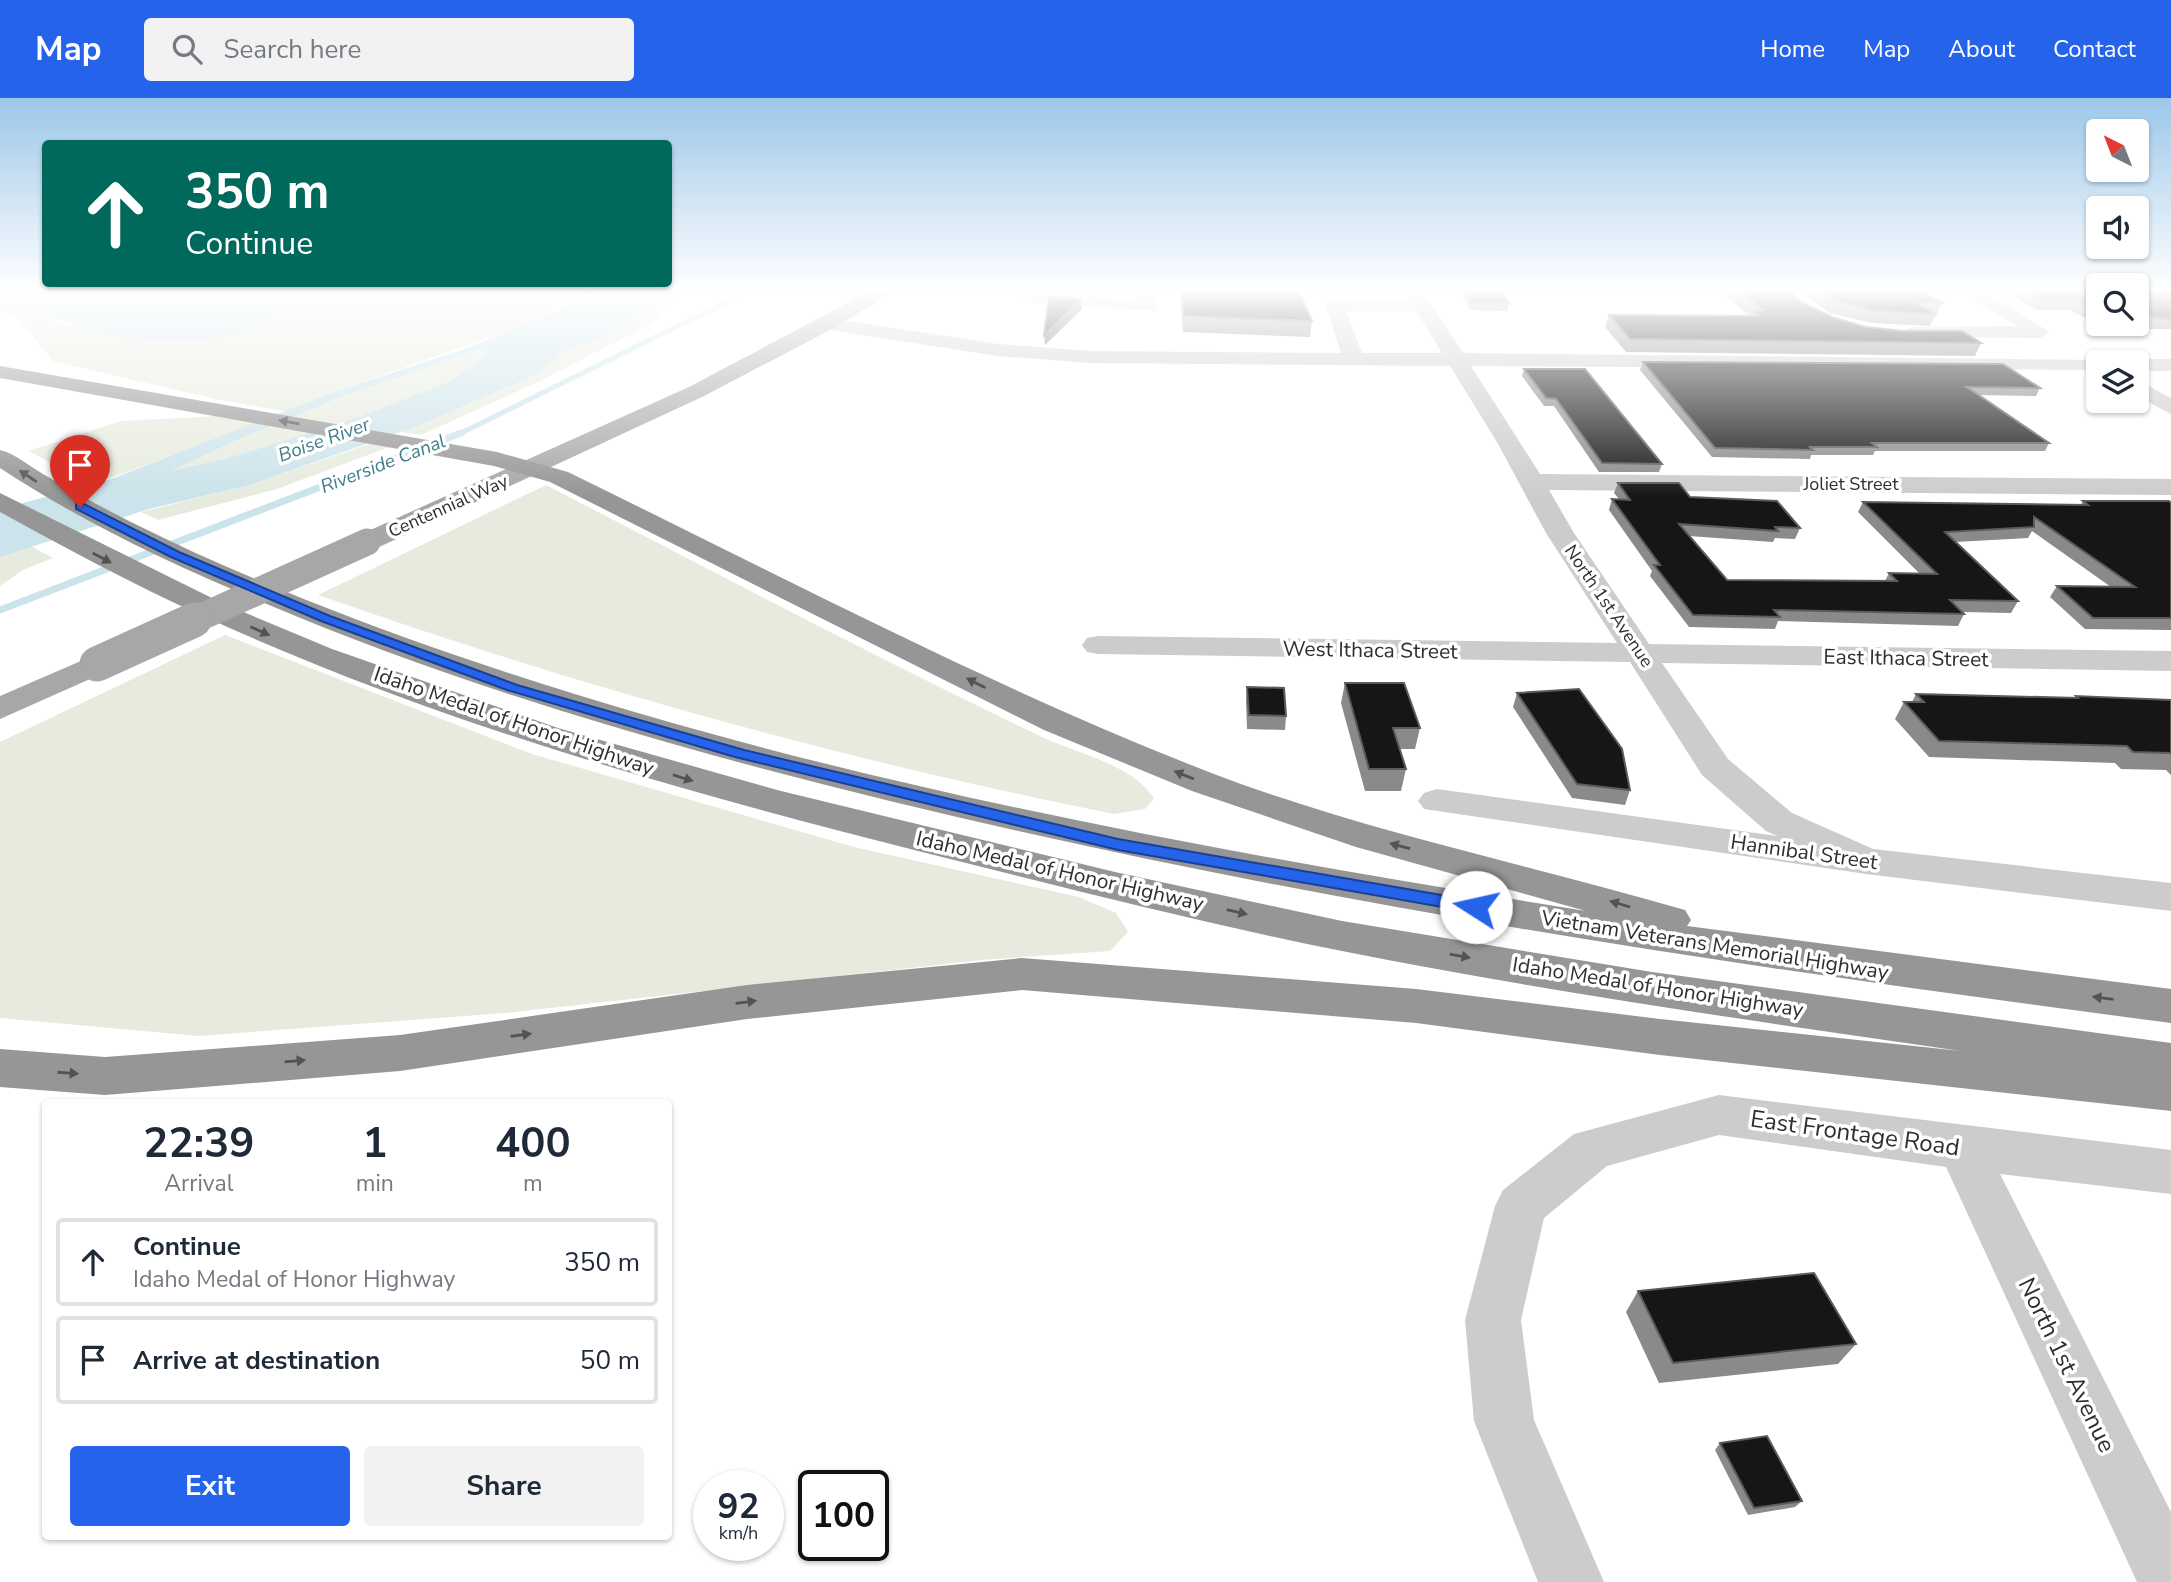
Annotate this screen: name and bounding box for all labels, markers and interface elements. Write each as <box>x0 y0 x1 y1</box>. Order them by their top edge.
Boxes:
search box <box>144 18 634 81</box>
text: Map <box>35 27 102 72</box>
icon: search <box>168 30 206 68</box>
text: Search here <box>224 32 361 67</box>
text: Home <box>1760 33 1825 65</box>
text: Map <box>1863 33 1910 65</box>
text: About <box>1948 33 2015 65</box>
text: Contact <box>2053 33 2136 65</box>
north arrow <box>2086 119 2149 182</box>
map controls <box>2086 119 2149 413</box>
text: 350 m <box>185 158 329 225</box>
icon: ahead <box>70 168 161 259</box>
button: sound <box>2086 196 2149 259</box>
text: Continue <box>185 222 313 265</box>
button: search <box>2086 273 2149 336</box>
button: layers <box>2086 350 2149 413</box>
water label: Boise River <box>275 411 374 469</box>
one-way arrow <box>278 416 300 427</box>
water label: Riverside Canal <box>317 428 449 500</box>
pin <box>50 435 110 507</box>
icon: arrive <box>61 446 99 484</box>
one-way arrow <box>19 469 37 483</box>
street label: Centennial Way <box>384 469 512 543</box>
street label: Joliet Street <box>1803 472 1899 496</box>
street label: North 1st Avenue <box>1559 540 1659 672</box>
one-way arrow <box>92 552 112 564</box>
one-way arrow <box>250 625 270 637</box>
street label: West Ithaca Street <box>1282 634 1458 666</box>
street label: East Ithaca Street <box>1823 643 1989 673</box>
street label: Idaho Medal of Honor Highway <box>370 660 658 782</box>
one-way arrow <box>966 678 986 689</box>
one-way arrow <box>1173 769 1194 780</box>
one-way arrow <box>672 773 693 783</box>
street label: Idaho Medal of Honor Highway <box>913 824 1207 918</box>
street label: Hannibal Street <box>1729 828 1880 876</box>
one-way arrow <box>1389 840 1411 851</box>
position arrow <box>1439 870 1513 944</box>
one-way arrow <box>1609 899 1630 909</box>
street label: Vietnam Veterans Memorial Highway <box>1538 904 1891 986</box>
one-way arrow <box>1226 907 1248 918</box>
street label: Idaho Medal of Honor Highway <box>1510 950 1806 1024</box>
one-way arrow <box>1449 951 1471 962</box>
one-way arrow <box>2092 992 2114 1003</box>
one-way arrow <box>735 997 757 1008</box>
one-way arrow <box>510 1029 532 1040</box>
one-way arrow <box>284 1055 306 1066</box>
one-way arrow <box>57 1068 79 1079</box>
street label: East Frontage Road <box>1748 1102 1962 1164</box>
text: 22:39 <box>143 1115 254 1172</box>
text: 1 <box>362 1115 387 1172</box>
text: 400 <box>495 1115 571 1172</box>
text: Arrival <box>164 1168 233 1199</box>
text: min <box>356 1168 394 1199</box>
text: m <box>523 1168 543 1199</box>
text: Continue <box>133 1229 241 1264</box>
icon: ahead <box>74 1243 112 1281</box>
text: 350 m <box>564 1245 640 1280</box>
text: Idaho Medal of Honor Highway <box>133 1264 455 1295</box>
street label: North 1st Avenue <box>2011 1272 2123 1458</box>
icon: arrive <box>74 1341 112 1379</box>
text: Arrive at destination <box>133 1343 380 1378</box>
text: 50 m <box>580 1343 640 1378</box>
button: Exit <box>70 1446 350 1526</box>
button: Share <box>364 1446 644 1526</box>
speed limit sign: 100 <box>798 1470 889 1561</box>
text: 92 <box>717 1483 760 1530</box>
text: km/h <box>719 1521 758 1545</box>

